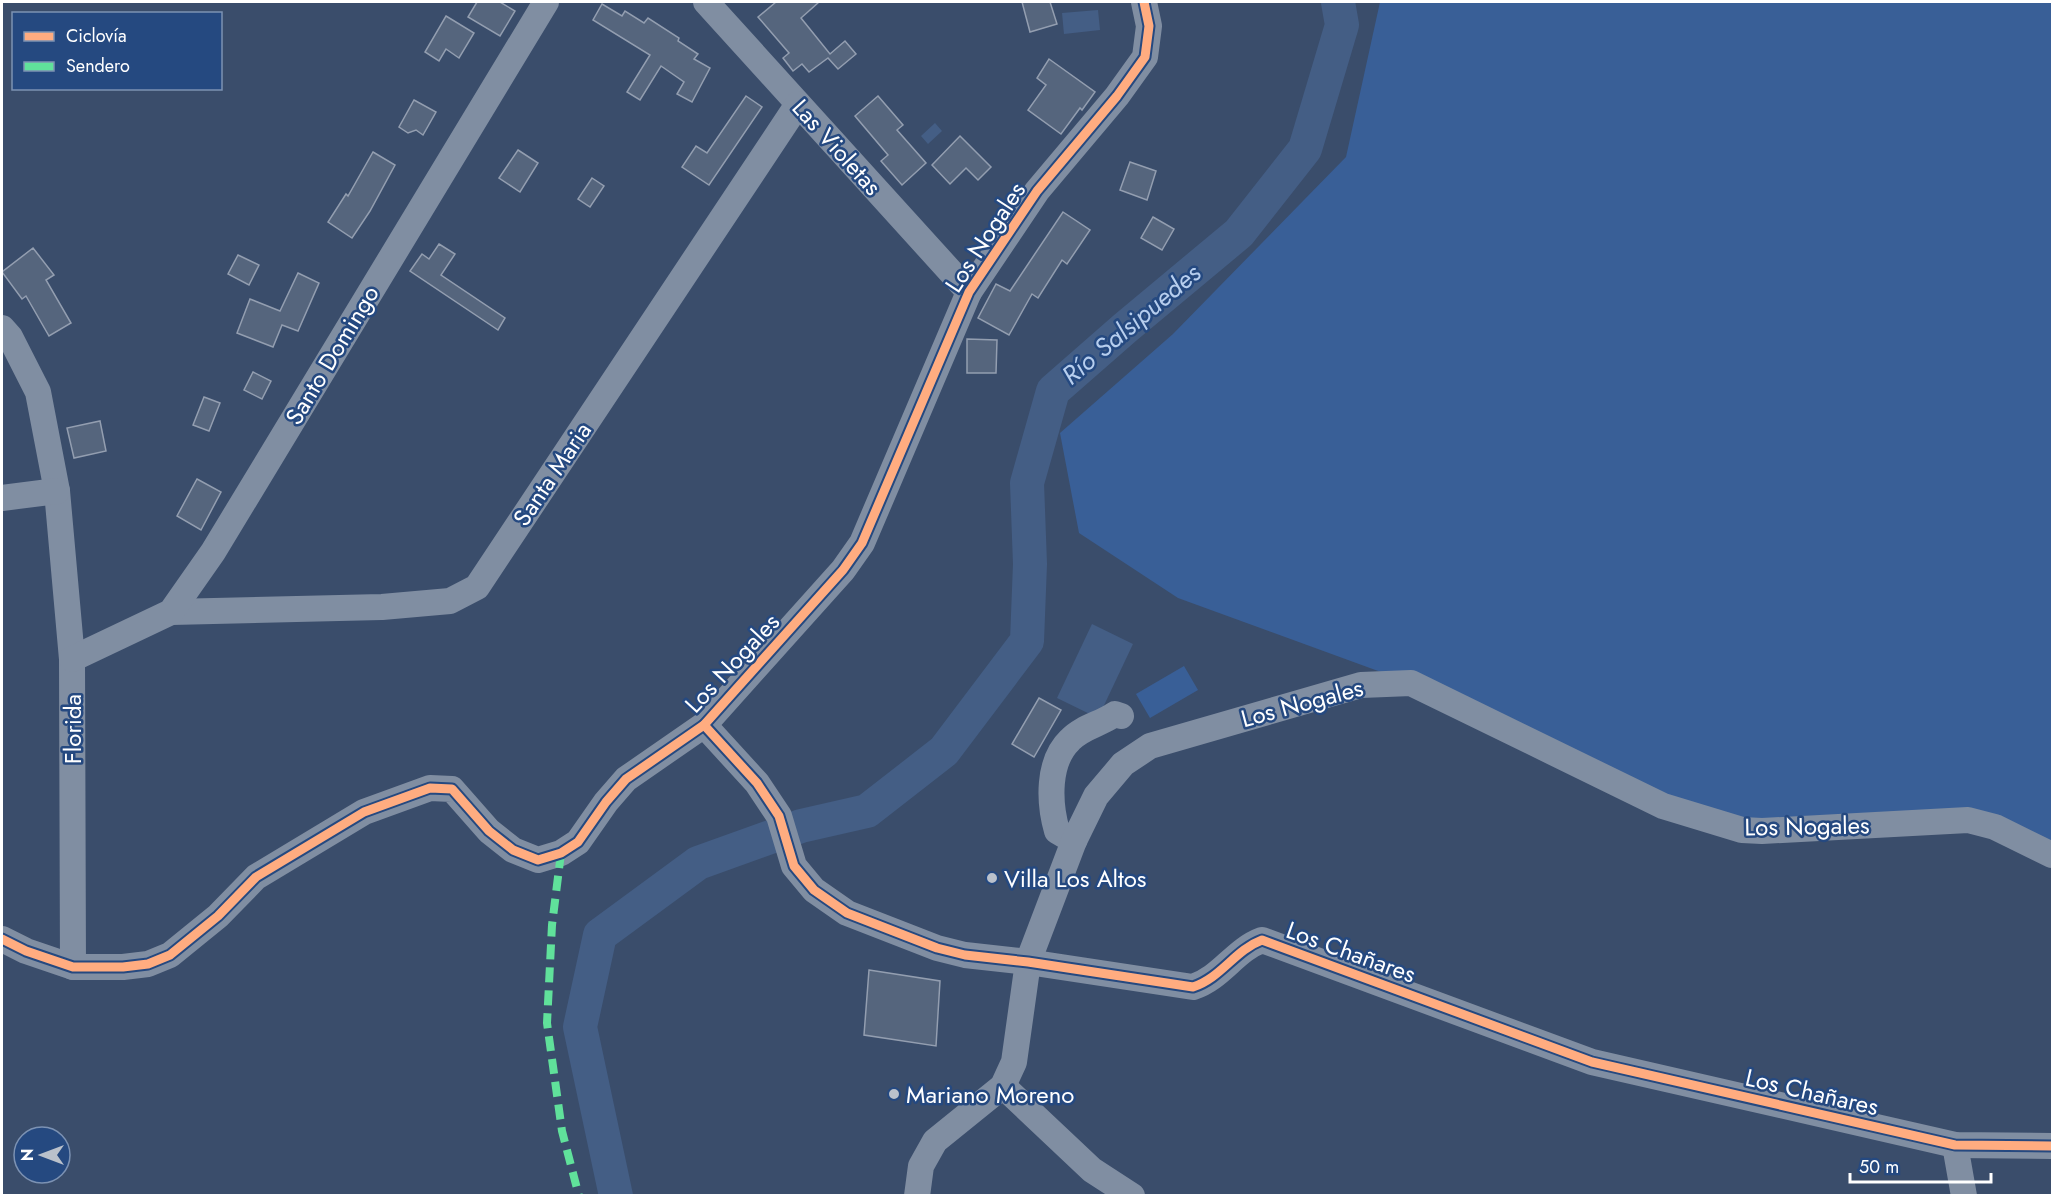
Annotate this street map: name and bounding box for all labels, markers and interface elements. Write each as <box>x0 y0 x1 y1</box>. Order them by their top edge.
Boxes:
legend <box>12 12 222 90</box>
text: Ciclovía <box>66 23 127 49</box>
text: Sendero <box>66 53 130 79</box>
street label: Las Violetas <box>784 91 890 203</box>
street label: Los Nogales <box>936 175 1034 299</box>
water label: Río Salsipuedes <box>1053 254 1209 394</box>
street label: Santo Domingo <box>277 279 387 431</box>
street label: Santa Maria <box>504 415 600 533</box>
street label: Los Nogales <box>676 605 788 721</box>
street label: Los Nogales <box>1237 670 1367 736</box>
street label: Florida <box>55 694 90 764</box>
street label: Los Nogales <box>1744 807 1870 845</box>
place label: Villa Los Altos <box>1004 861 1147 896</box>
marker: Villa Los Altos <box>985 871 999 885</box>
street label: Los Chañares <box>1281 912 1421 992</box>
street label: Los Chañares <box>1742 1060 1882 1124</box>
place label: Mariano Moreno <box>906 1077 1074 1112</box>
marker: Mariano Moreno <box>887 1087 901 1101</box>
north arrow <box>12 1125 72 1185</box>
scale bar <box>1850 1146 1991 1184</box>
text: N <box>16 1149 39 1161</box>
text: 50 m <box>1859 1154 1899 1180</box>

